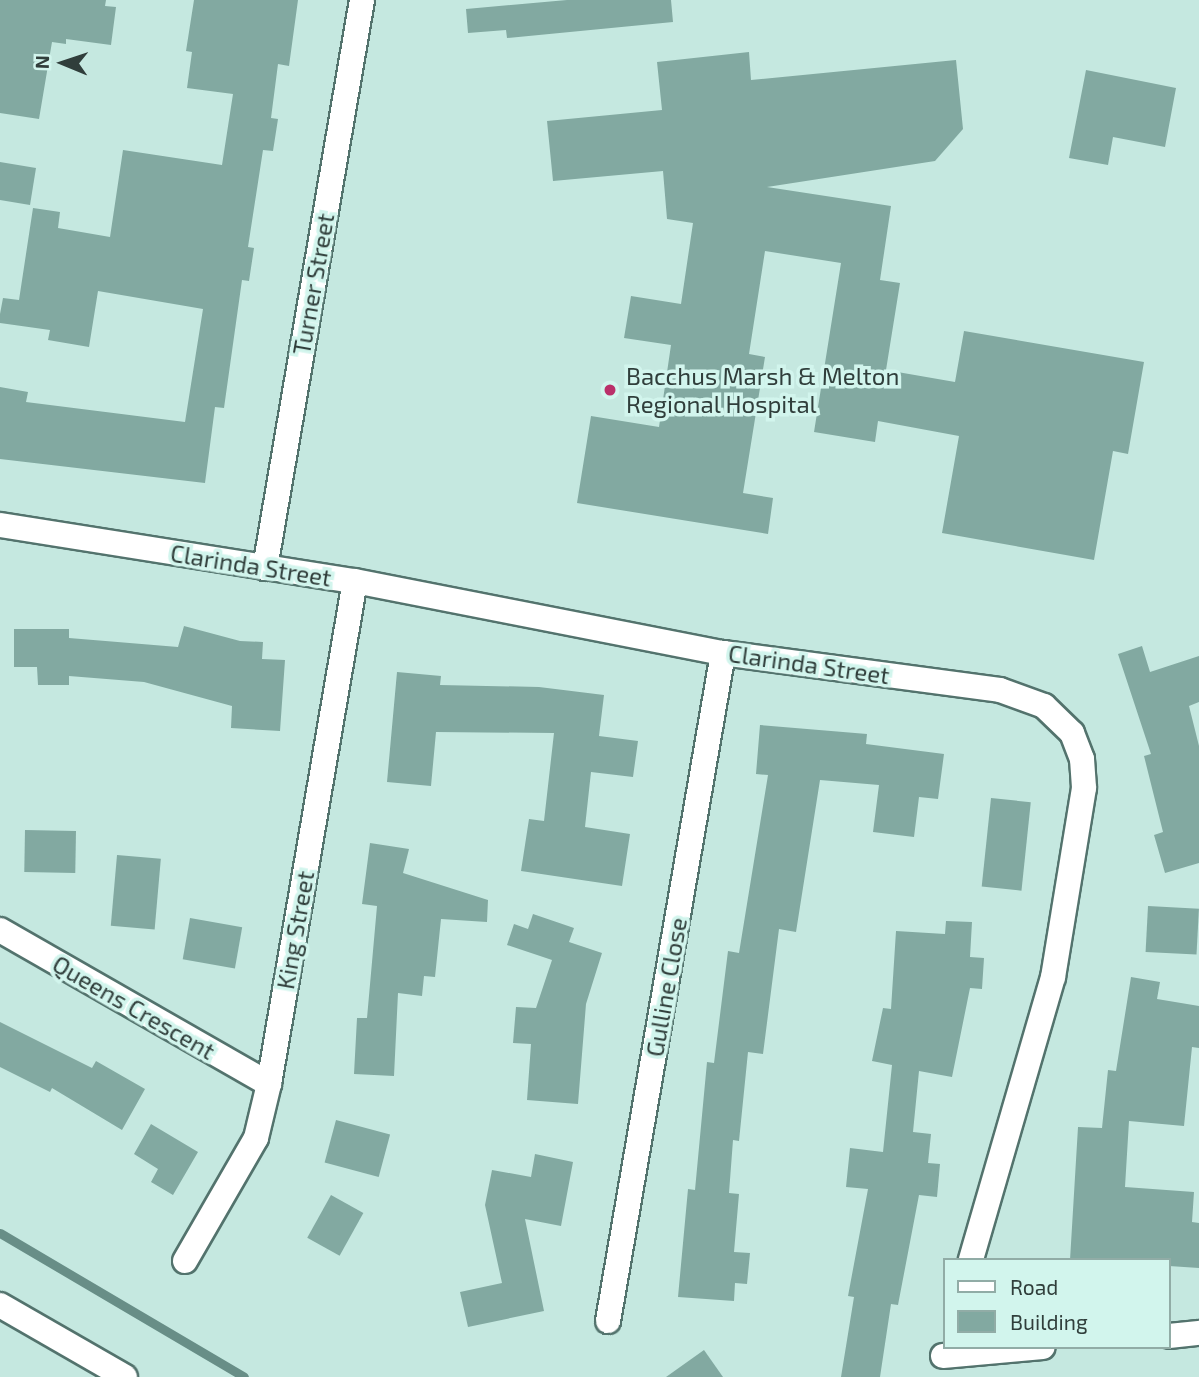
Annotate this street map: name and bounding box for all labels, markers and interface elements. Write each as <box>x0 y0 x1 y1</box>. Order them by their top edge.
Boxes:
north arrow <box>28 28 98 98</box>
text: N <box>30 55 53 70</box>
street label: Turner Street <box>286 211 340 357</box>
place label: Bacchus Marsh & Melton Regional Hospital <box>626 362 899 418</box>
marker: Bacchus Marsh & Melton Regional Hospital <box>600 380 620 400</box>
street label: Clarinda Street <box>169 538 333 592</box>
street label: Clarinda Street <box>727 638 891 690</box>
street label: King Street <box>270 869 320 991</box>
street label: Gulline Close <box>640 915 692 1059</box>
street label: Queens Crescent <box>48 949 220 1065</box>
legend <box>944 1258 1171 1349</box>
text: Road <box>1010 1274 1058 1299</box>
text: Building <box>1010 1309 1088 1334</box>

